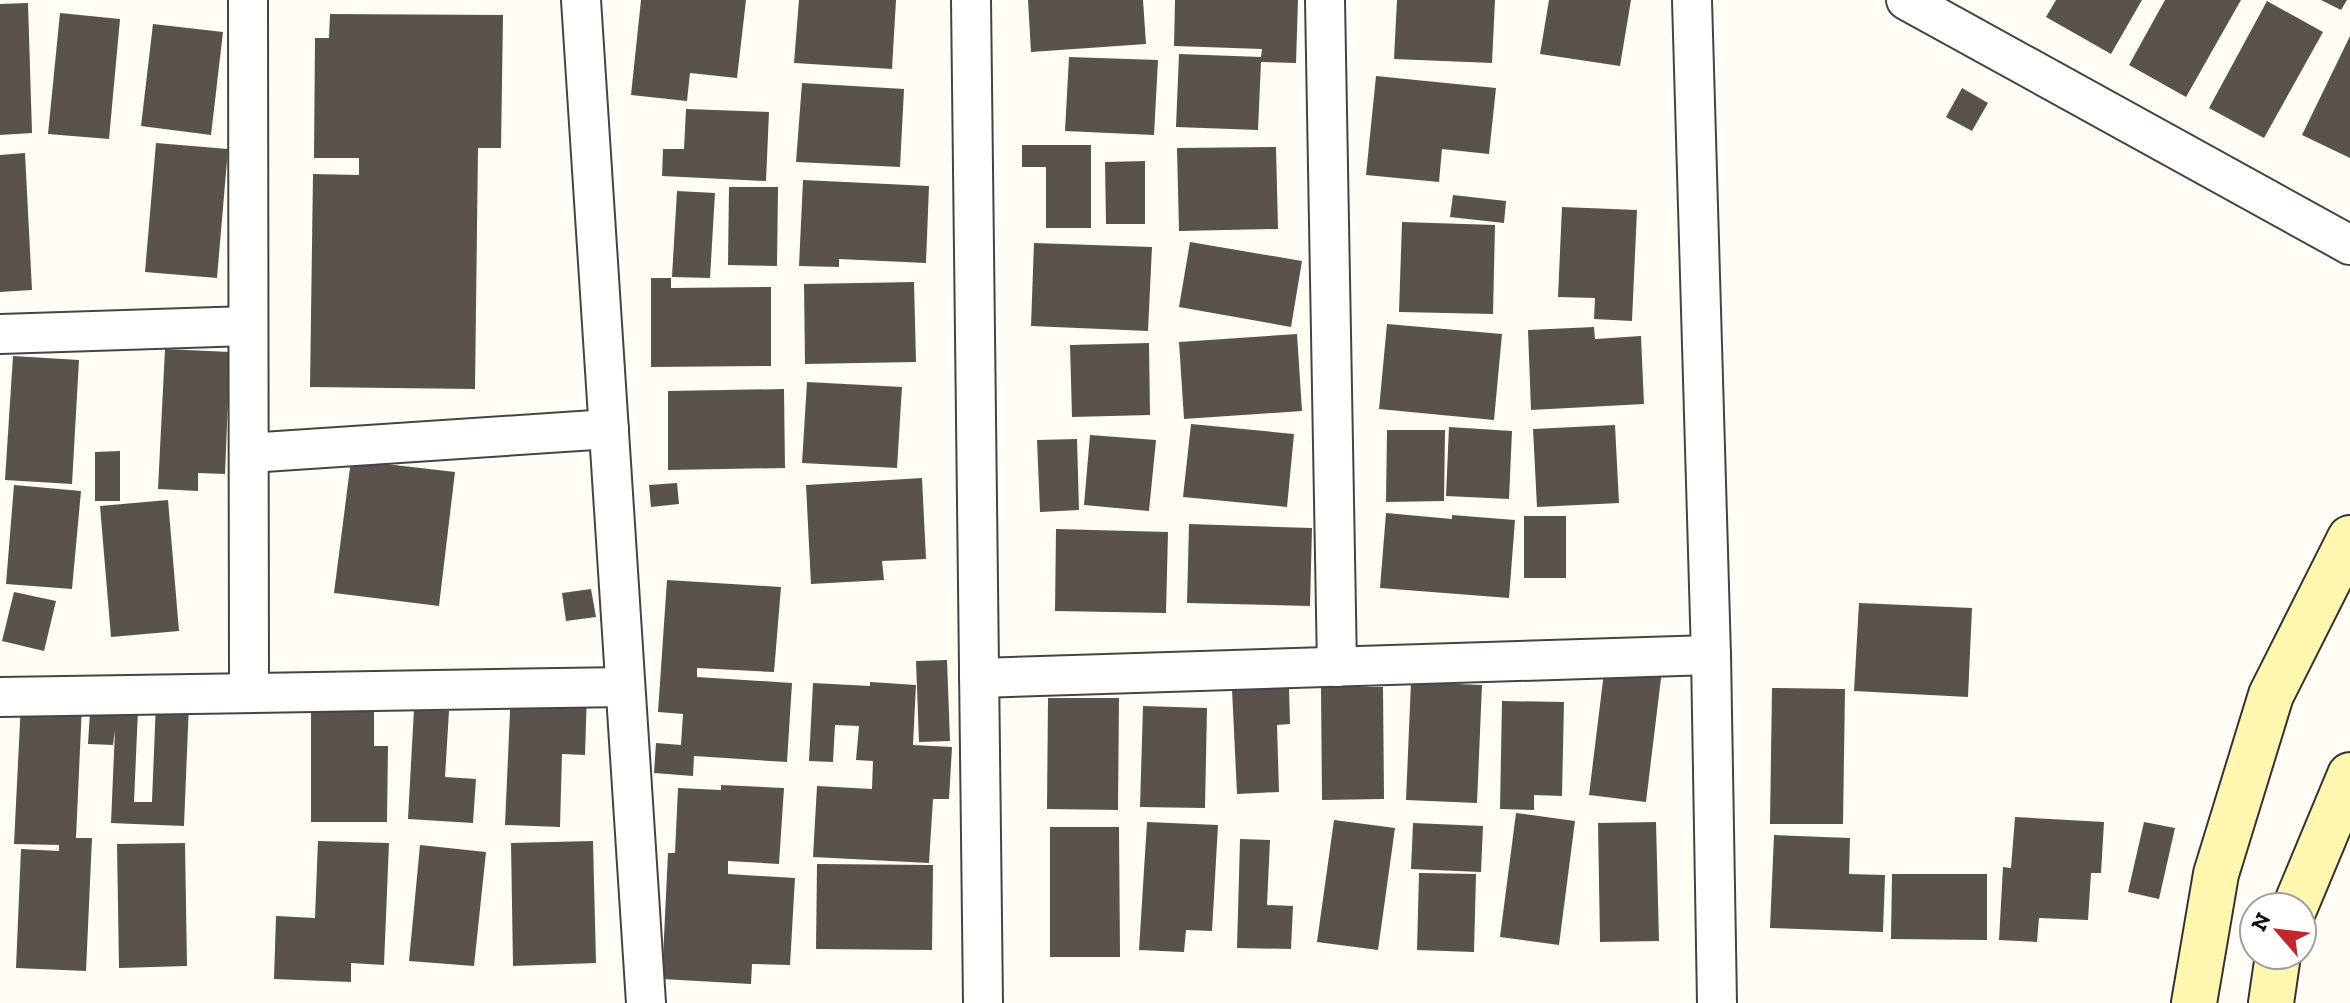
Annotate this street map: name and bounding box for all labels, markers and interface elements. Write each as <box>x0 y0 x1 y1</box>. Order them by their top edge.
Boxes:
north arrow <box>2238 891 2318 971</box>
text: N <box>2245 908 2277 936</box>

